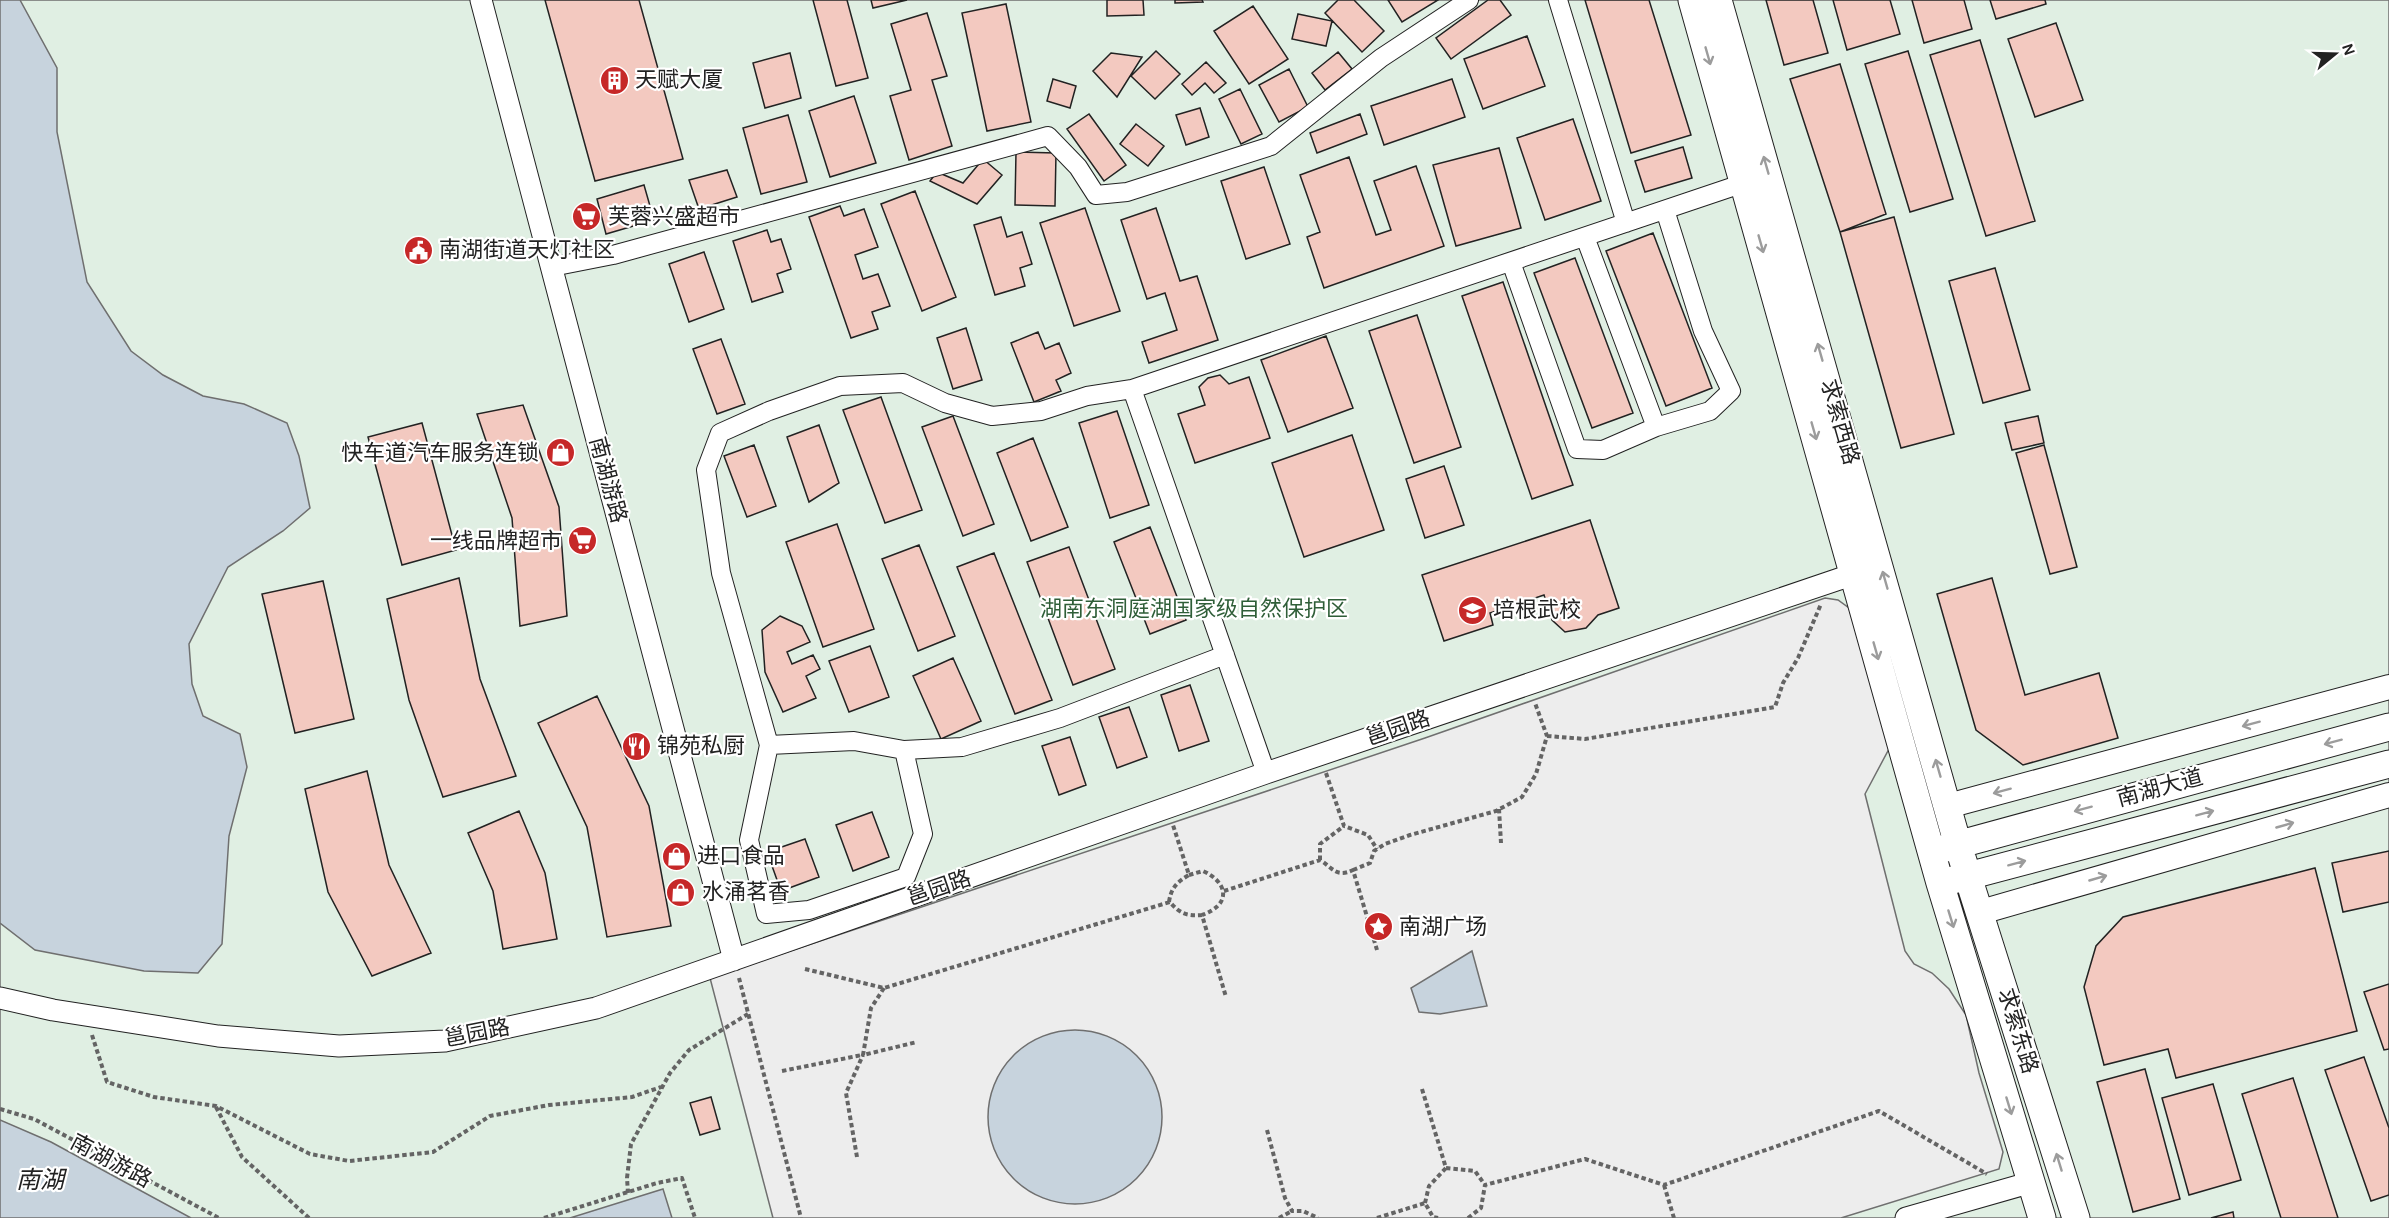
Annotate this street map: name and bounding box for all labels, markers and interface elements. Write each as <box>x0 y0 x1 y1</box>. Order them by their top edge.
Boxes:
north arrow <box>2305 24 2365 84</box>
text: N <box>2338 41 2360 58</box>
one-way arrow <box>1703 46 1714 65</box>
building icon: 天赋大厦 <box>598 64 630 96</box>
place label: 天赋大厦 <box>635 67 723 93</box>
one-way arrow <box>1760 156 1771 175</box>
supermarket icon: 芙蓉兴盛超市 <box>571 201 603 233</box>
place label: 芙蓉兴盛超市 <box>608 204 740 230</box>
public building icon: 南湖街道天灯社区 <box>402 234 434 266</box>
one-way arrow <box>1756 234 1768 253</box>
place label: 南湖街道天灯社区 <box>439 237 615 263</box>
one-way arrow <box>1814 343 1825 362</box>
street label: 求索西路 <box>1815 376 1865 468</box>
one-way arrow <box>1809 421 1820 440</box>
street label: 南湖游路 <box>584 434 632 526</box>
shop icon: 快车道汽车服务连锁 <box>544 437 576 469</box>
place label: 快车道汽车服务连锁 <box>341 440 539 466</box>
supermarket icon: 一线品牌超市 <box>567 525 599 557</box>
place label: 一线品牌超市 <box>430 528 562 554</box>
one-way arrow <box>1879 571 1890 590</box>
school or university icon: 培根武校 <box>1456 594 1488 626</box>
park label: 湖南东洞庭湖国家级自然保护区 <box>1040 596 1348 622</box>
place label: 培根武校 <box>1493 597 1581 623</box>
one-way arrow <box>1871 641 1882 660</box>
street label: 邕园路 <box>1363 705 1433 751</box>
one-way arrow <box>2242 719 2261 730</box>
restaurant icon: 锦苑私厨 <box>620 730 652 762</box>
place label: 锦苑私厨 <box>657 733 745 759</box>
one-way arrow <box>2323 736 2342 748</box>
one-way arrow <box>1932 759 1943 778</box>
street label: 南湖大道 <box>2114 764 2206 812</box>
one-way arrow <box>1993 786 2012 797</box>
one-way arrow <box>2074 803 2093 815</box>
one-way arrow <box>2195 807 2214 818</box>
one-way arrow <box>2275 819 2294 830</box>
shop icon: 进口食品 <box>660 840 692 872</box>
place label: 进口食品 <box>697 843 785 869</box>
one-way arrow <box>2007 857 2026 869</box>
street label: 邕园路 <box>904 865 974 911</box>
one-way arrow <box>2088 872 2107 884</box>
shop icon: 水涌茗香 <box>665 876 697 908</box>
place label: 水涌茗香 <box>702 879 790 905</box>
one-way arrow <box>1946 909 1957 928</box>
place icon: 南湖广场 <box>1362 911 1394 943</box>
place label: 南湖广场 <box>1399 914 1487 940</box>
street label: 求索东路 <box>1993 985 2043 1077</box>
street label: 邕园路 <box>442 1014 512 1052</box>
one-way arrow <box>2004 1096 2015 1115</box>
street label: 南湖游路 <box>66 1129 156 1193</box>
one-way arrow <box>2053 1153 2064 1172</box>
water label: 南湖 <box>16 1166 68 1194</box>

